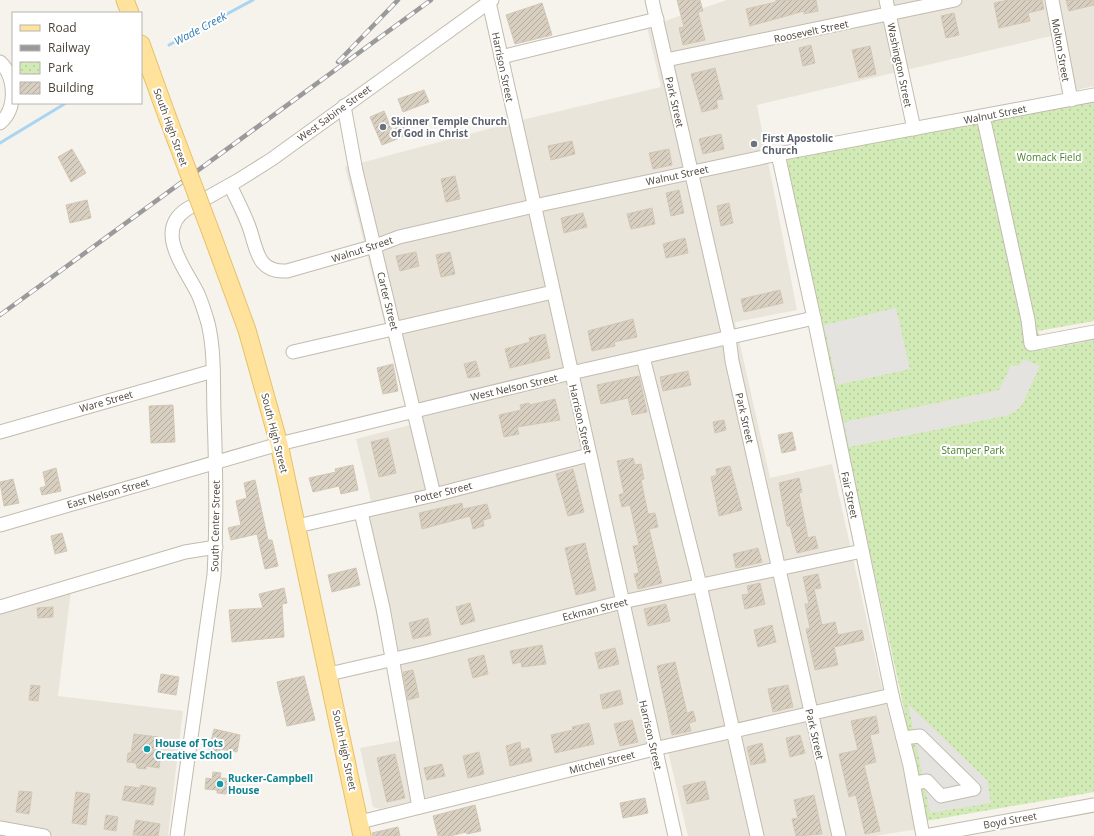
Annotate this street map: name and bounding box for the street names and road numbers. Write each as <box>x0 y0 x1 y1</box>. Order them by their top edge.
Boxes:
street label: Roosevelt Street <box>772 16 850 46</box>
street label: Molton Street <box>1049 17 1074 83</box>
street label: Washington Street <box>884 21 916 109</box>
street label: Harrison Street <box>489 31 517 104</box>
street label: Park Street <box>662 75 688 129</box>
street label: West Sabine Street <box>294 81 374 144</box>
street label: South High Street <box>150 86 192 168</box>
street label: Walnut Street <box>962 101 1028 127</box>
street label: Walnut Street <box>644 161 710 188</box>
street label: Walnut Street <box>330 232 395 265</box>
street label: Carter Street <box>374 270 402 332</box>
street label: West Nelson Street <box>469 370 559 404</box>
street label: Harrison Street <box>566 383 596 456</box>
street label: Ware Street <box>78 387 135 415</box>
street label: Park Street <box>732 391 758 445</box>
street label: South High Street <box>258 392 292 475</box>
street label: Fair Street <box>838 470 862 520</box>
street label: East Nelson Street <box>65 474 151 511</box>
street label: Potter Street <box>412 478 474 506</box>
street label: South Center Street <box>207 480 223 572</box>
street label: Eckman Street <box>561 594 630 624</box>
street label: Harrison Street <box>636 699 666 772</box>
street label: Park Street <box>802 707 828 761</box>
street label: South High Street <box>330 708 360 792</box>
street label: Mitchell Street <box>568 747 637 777</box>
street label: Boyd Street <box>982 808 1038 832</box>

